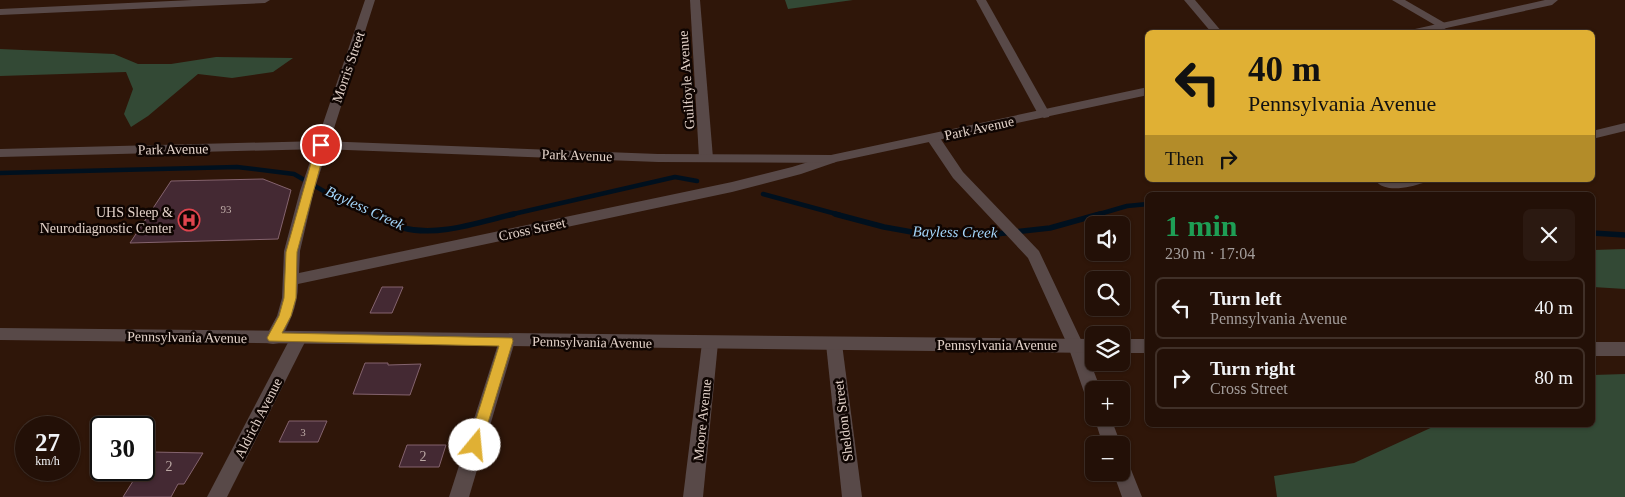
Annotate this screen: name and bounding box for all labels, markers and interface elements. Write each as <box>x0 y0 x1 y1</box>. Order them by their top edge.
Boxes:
street label: Morris Street <box>329 30 368 105</box>
street label: Guilfoyle Avenue <box>676 30 697 130</box>
icon: left <box>1165 50 1230 115</box>
text: 40 m <box>1248 50 1321 89</box>
text: Pennsylvania Avenue <box>1248 91 1436 116</box>
street label: Park Avenue <box>943 114 1015 143</box>
pin <box>300 124 342 166</box>
icon: arrive <box>307 131 335 159</box>
street label: Park Avenue <box>137 141 209 158</box>
icon: right <box>1214 145 1242 173</box>
street label: Park Avenue <box>541 147 613 164</box>
text: Then <box>1165 148 1204 169</box>
water label: Bayless Creek <box>323 183 407 233</box>
house number: 93 <box>221 203 232 215</box>
place label: UHS Sleep & Neurodiagnostic Center <box>40 205 173 236</box>
hospital icon: UHS Sleep & Neurodiagnostic Center <box>177 208 201 232</box>
text: 1 min <box>1165 209 1238 242</box>
button: close <box>1523 209 1575 261</box>
street label: Cross Street <box>497 215 567 244</box>
map controls <box>1085 216 1130 481</box>
button: sound <box>1085 216 1130 261</box>
water label: Bayless Creek <box>912 223 998 241</box>
text: 230 m · 17:04 <box>1165 245 1255 262</box>
button: search <box>1085 271 1130 316</box>
text: Turn left <box>1210 288 1282 309</box>
icon: left <box>1167 294 1195 322</box>
text: 40 m <box>1534 297 1573 318</box>
text: Pennsylvania Avenue <box>1210 310 1347 327</box>
button: layers <box>1085 326 1130 371</box>
street label: Pennsylvania Avenue <box>127 329 247 346</box>
street label: Pennsylvania Avenue <box>532 334 652 351</box>
street label: Pennsylvania Avenue <box>937 338 1057 353</box>
text: Turn right <box>1210 358 1295 379</box>
icon: right <box>1167 364 1195 392</box>
text: 80 m <box>1534 367 1573 388</box>
street label: Aldrich Avenue <box>232 376 285 461</box>
street label: Moore Avenue <box>691 378 714 462</box>
street label: Sheldon Street <box>831 379 856 463</box>
text: Cross Street <box>1210 380 1288 397</box>
button: + <box>1085 381 1130 426</box>
speed limit sign: 30 <box>90 416 155 481</box>
position arrow <box>448 418 500 470</box>
house number: 3 <box>300 426 306 438</box>
text: 27 <box>35 429 60 456</box>
button: − <box>1085 436 1130 481</box>
house number: 2 <box>420 449 427 464</box>
text: km/h <box>35 454 60 468</box>
house number: 2 <box>166 459 173 474</box>

